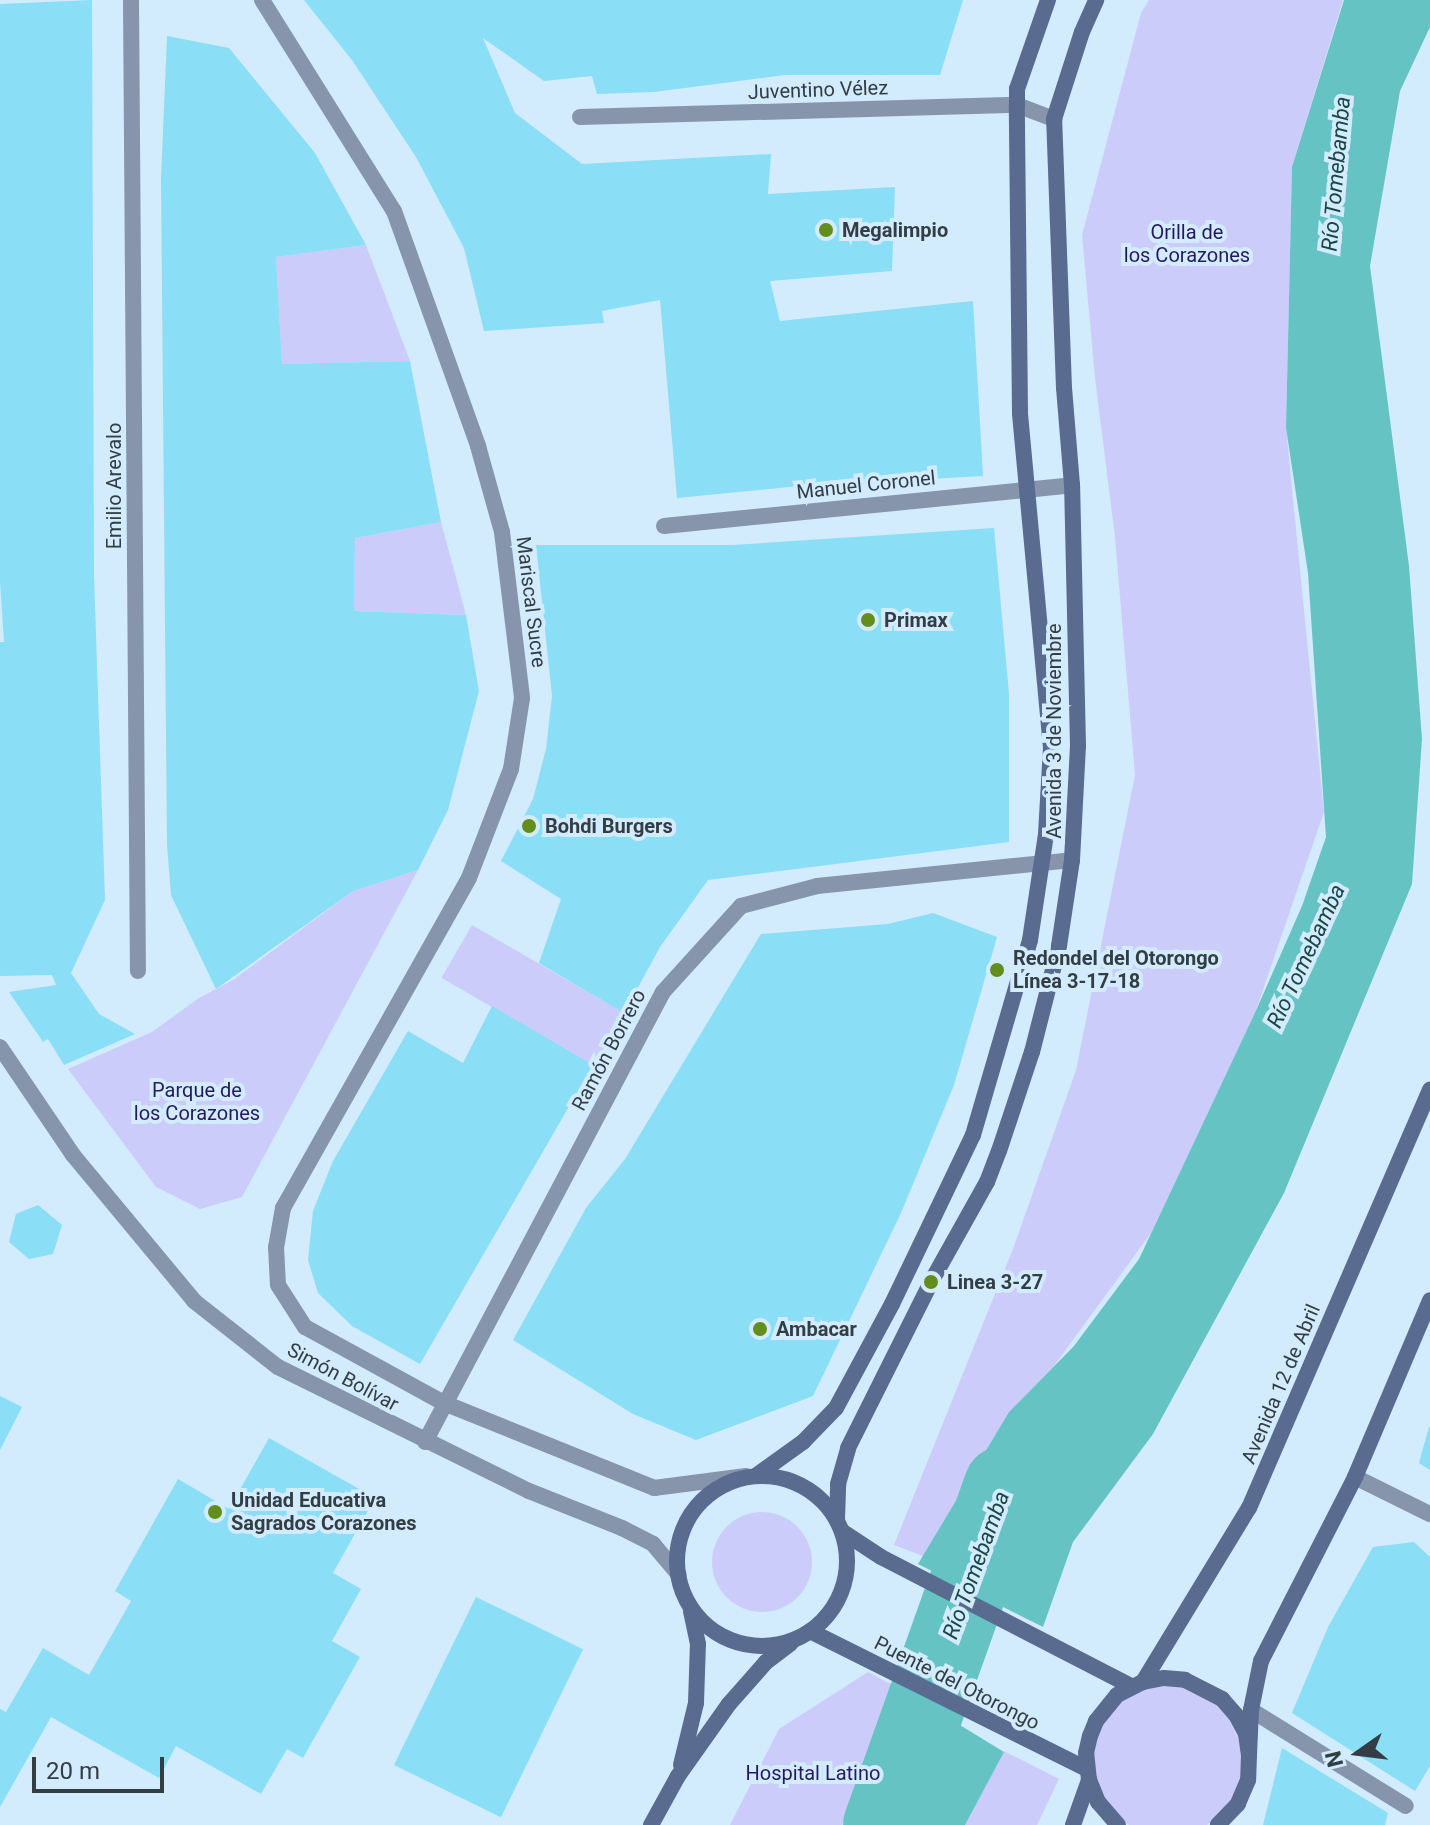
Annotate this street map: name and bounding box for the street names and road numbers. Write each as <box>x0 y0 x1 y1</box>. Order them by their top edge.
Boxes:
street label: Juventino Vélez <box>747 76 889 104</box>
street label: Emilio Arevalo <box>102 423 126 549</box>
street label: Manuel Coronel <box>795 466 937 504</box>
street label: Mariscal Sucre <box>511 535 551 669</box>
street label: Avenida 3 de Noviembre <box>1042 623 1066 839</box>
street label: Ramón Borrero <box>567 985 651 1115</box>
street label: Avenida 12 de Abril <box>1237 1301 1325 1467</box>
street label: Simón Bolívar <box>283 1338 403 1416</box>
street label: Puente del Otorongo <box>870 1631 1044 1735</box>

